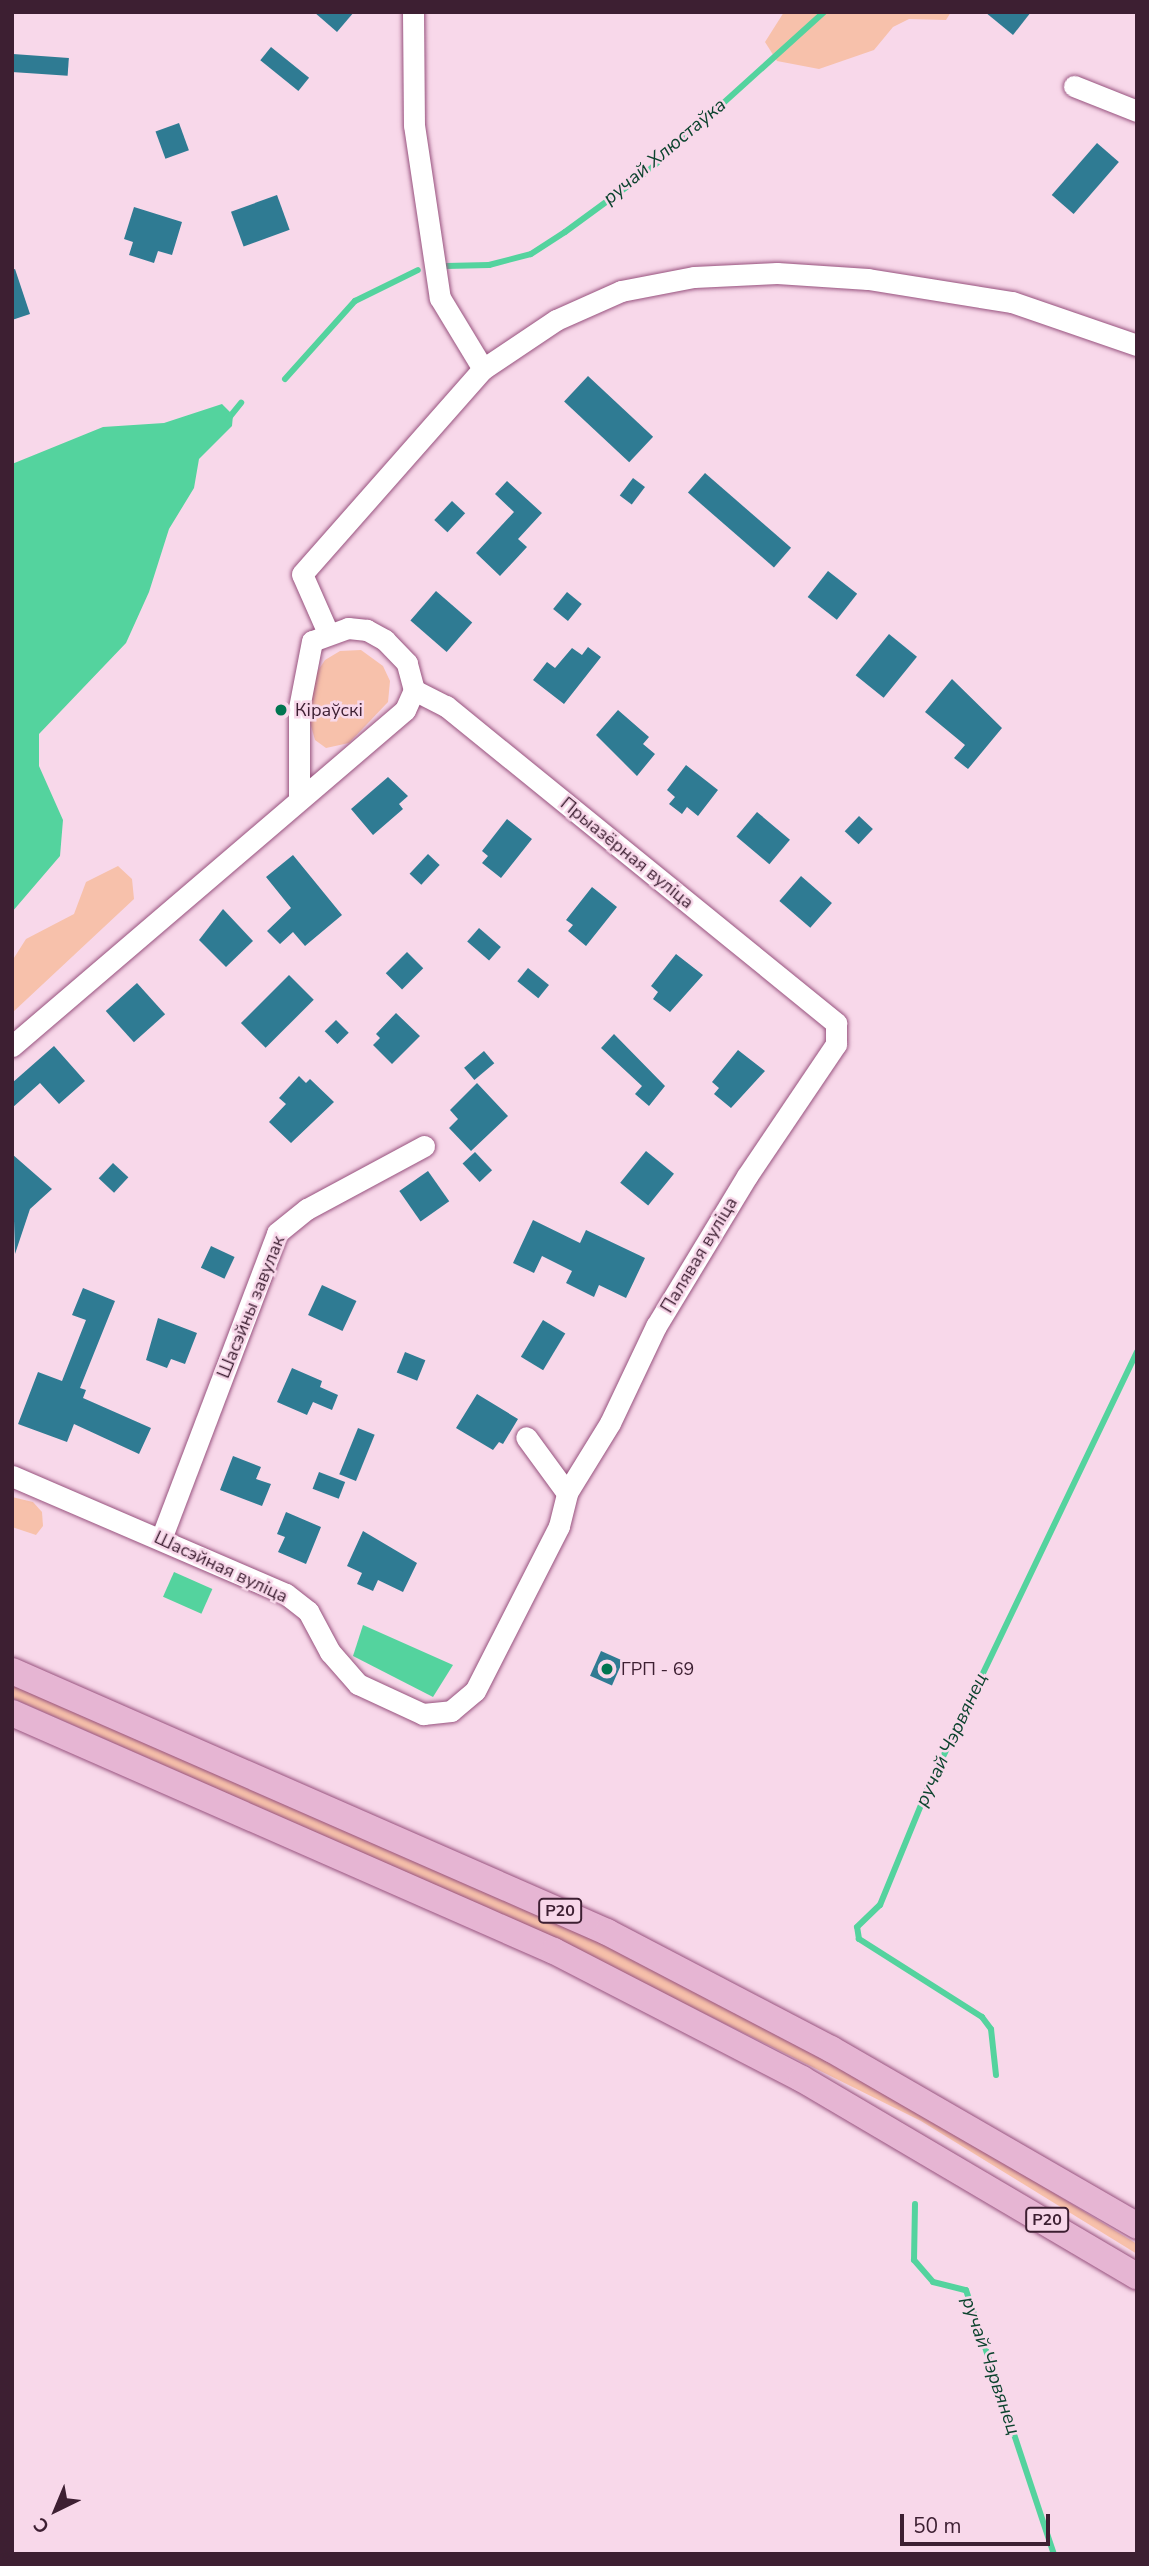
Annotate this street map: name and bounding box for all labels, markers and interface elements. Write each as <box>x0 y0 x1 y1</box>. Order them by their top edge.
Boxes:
water label: ручай Хлюстаўка <box>599 94 731 210</box>
place label: Кіраўскі <box>295 699 363 721</box>
marker: Кіраўскі <box>273 702 289 718</box>
street label: Прыазёрная вуліца <box>556 793 698 913</box>
street label: Палявая вуліца <box>656 1193 742 1317</box>
street label: Шасэйны завулак <box>213 1233 289 1381</box>
street label: Шасэйная вуліца <box>151 1527 291 1607</box>
place label: ГРП - 69 <box>621 1658 694 1680</box>
marker: ГРП - 69 <box>599 1661 615 1677</box>
water label: ручай Чэрвянец <box>911 1670 993 1810</box>
road number: Р20 <box>537 1898 583 1924</box>
road number: Р20 <box>1024 2208 1070 2232</box>
water label: ручай Чэрвянец <box>956 2294 1024 2438</box>
north arrow <box>21 2475 91 2545</box>
scale bar <box>904 2500 1054 2544</box>
text: С <box>28 2511 55 2539</box>
text: 50 m <box>913 2512 962 2540</box>

